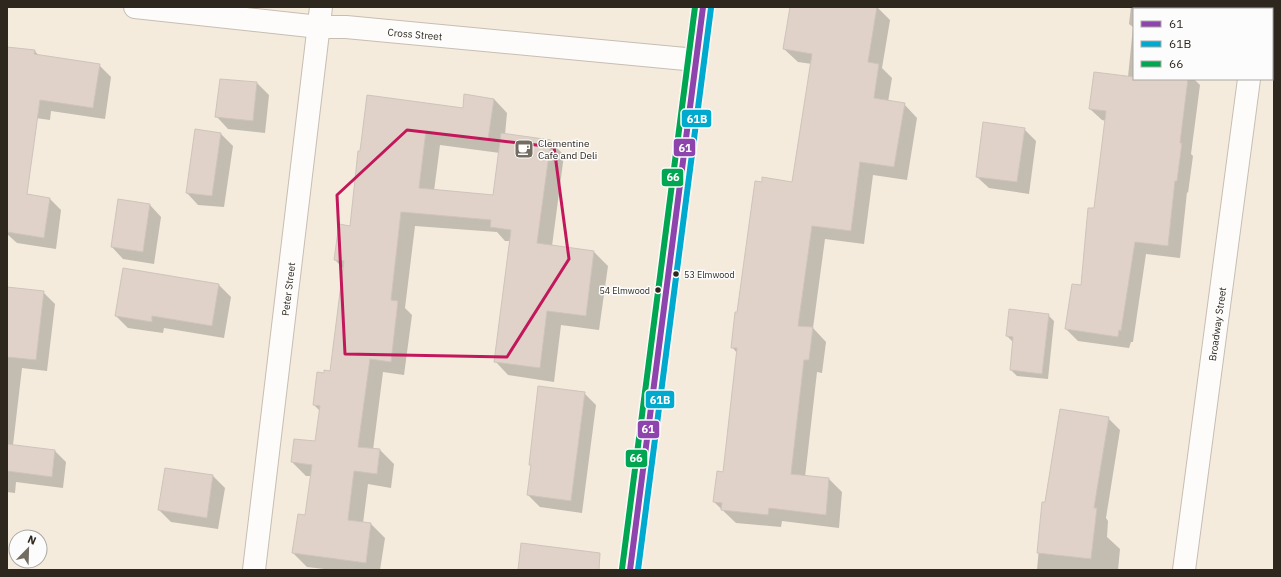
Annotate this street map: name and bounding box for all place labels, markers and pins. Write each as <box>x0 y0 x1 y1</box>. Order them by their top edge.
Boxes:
place label: Clementine Cafe and Deli <box>538 137 597 162</box>
cafe icon: Clementine Cafe and Deli <box>513 138 535 160</box>
marker: 53 Elmwood <box>671 269 681 279</box>
place label: 53 Elmwood <box>684 269 735 280</box>
place label: 54 Elmwood <box>599 285 650 296</box>
marker: 54 Elmwood <box>653 285 663 295</box>

